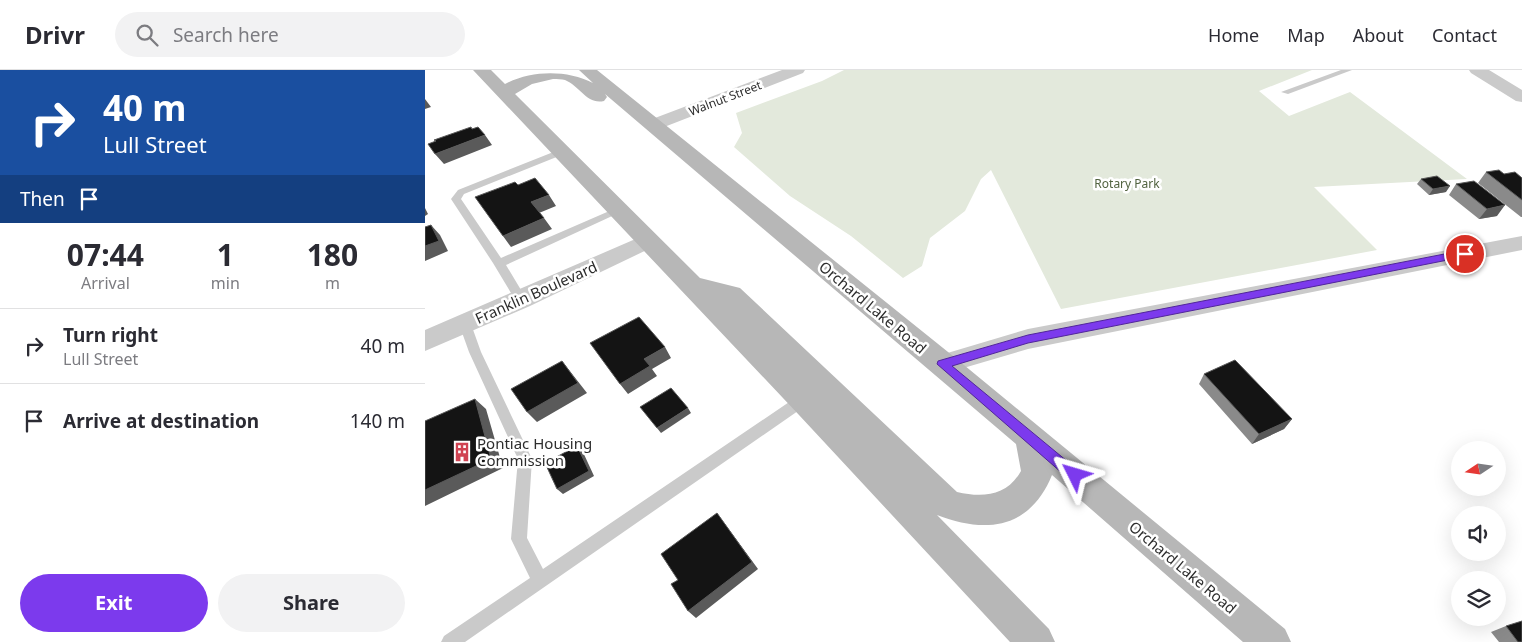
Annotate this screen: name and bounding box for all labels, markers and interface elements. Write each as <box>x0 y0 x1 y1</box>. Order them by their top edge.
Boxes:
search box <box>115 12 465 57</box>
text: Drivr <box>25 18 85 51</box>
icon: search <box>133 21 161 49</box>
text: Search here <box>173 22 279 48</box>
text: Home <box>1208 23 1259 47</box>
text: Map <box>1287 23 1325 47</box>
text: About <box>1353 23 1404 47</box>
text: Contact <box>1432 23 1497 47</box>
street label: Walnut Street <box>686 76 764 120</box>
text: 40 m <box>103 84 186 131</box>
icon: right <box>20 90 85 155</box>
text: Lull Street <box>103 129 207 159</box>
park label: Rotary Park <box>1094 175 1160 192</box>
icon: arrive <box>75 185 103 213</box>
text: Then <box>20 186 65 212</box>
pin <box>1444 233 1486 275</box>
text: 07:44 <box>67 234 144 275</box>
text: 1 <box>217 234 234 275</box>
text: 180 <box>307 234 358 275</box>
icon: arrive <box>1451 240 1479 268</box>
street label: Franklin Boulevard <box>472 256 600 328</box>
street label: Orchard Lake Road <box>815 256 931 358</box>
text: Arrival <box>81 272 130 294</box>
text: min <box>211 272 240 294</box>
text: m <box>325 272 340 294</box>
text: Turn right <box>63 322 158 348</box>
icon: right <box>20 332 48 360</box>
text: 40 m <box>361 333 405 359</box>
text: Lull Street <box>63 348 138 370</box>
icon: arrive <box>20 407 48 435</box>
text: Arrive at destination <box>63 408 259 434</box>
text: 140 m <box>350 408 405 434</box>
place label: Pontiac Housing Commission <box>477 433 592 470</box>
building icon: Pontiac Housing Commission <box>451 441 473 463</box>
north arrow <box>1451 441 1506 496</box>
map controls <box>1451 441 1506 626</box>
position arrow <box>1048 448 1100 500</box>
button: sound <box>1451 506 1506 561</box>
street label: Orchard Lake Road <box>1125 516 1241 618</box>
button: layers <box>1451 571 1506 626</box>
button: Exit <box>20 574 208 632</box>
button: Share <box>218 574 405 632</box>

